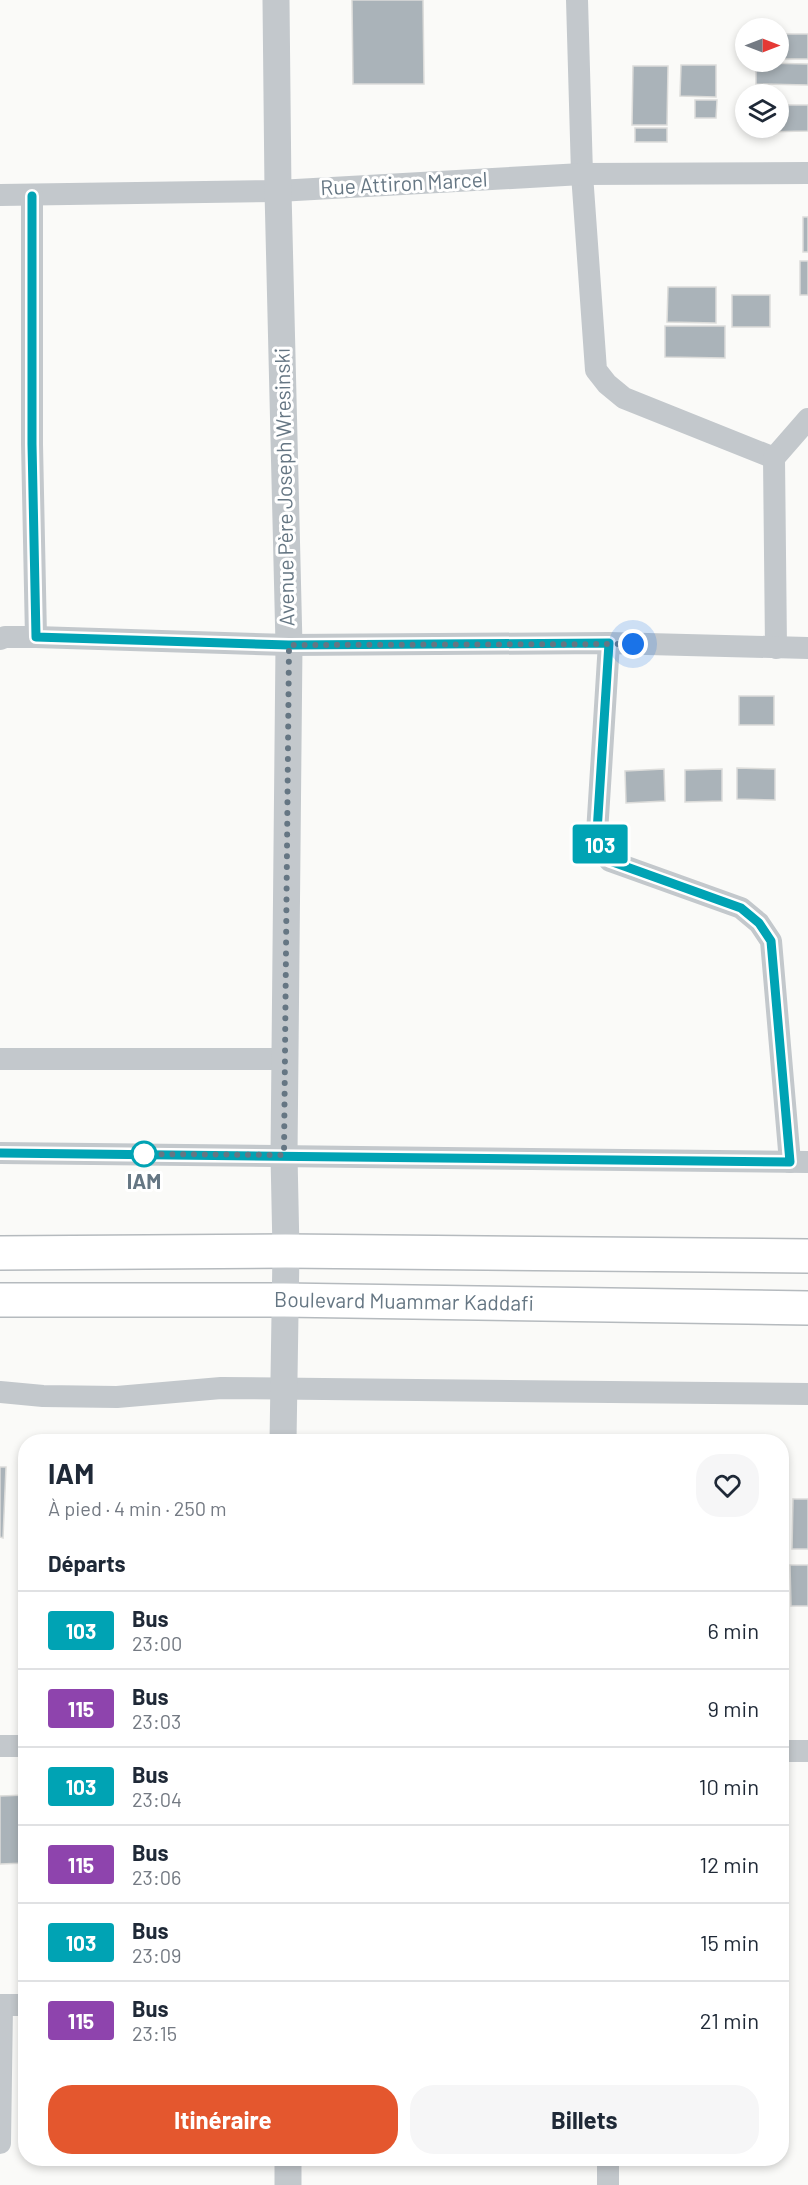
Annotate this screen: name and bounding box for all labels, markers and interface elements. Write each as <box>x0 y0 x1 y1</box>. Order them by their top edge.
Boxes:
north arrow <box>735 18 789 72</box>
map controls <box>735 18 789 138</box>
button: layers <box>735 84 789 138</box>
street label: Rue Attiron Marcel <box>320 166 488 199</box>
street label: Avenue Père Joseph Wresinski <box>269 348 298 627</box>
your location <box>618 629 648 659</box>
line badge: 103 <box>566 824 634 864</box>
text: 103 <box>585 832 615 857</box>
marker: IAM <box>131 1141 157 1167</box>
place label: IAM <box>127 1168 161 1193</box>
street label: Boulevard Muammar Kaddafi <box>274 1286 534 1315</box>
button: heart <box>696 1454 759 1517</box>
text: IAM <box>48 1456 94 1490</box>
text: À pied · 4 min · 250 m <box>48 1496 227 1520</box>
text: Départs <box>48 1550 126 1576</box>
text: Bus <box>132 1605 169 1631</box>
text: 6 min <box>708 1617 759 1643</box>
text: 103 <box>66 1618 96 1643</box>
text: 23:00 <box>132 1631 182 1655</box>
text: Bus <box>132 1683 169 1709</box>
text: 9 min <box>707 1695 759 1721</box>
text: 115 <box>68 1696 94 1721</box>
text: 23:03 <box>132 1709 181 1733</box>
text: Bus <box>132 1761 169 1787</box>
text: 10 min <box>699 1773 759 1799</box>
text: 103 <box>66 1774 96 1799</box>
text: 23:04 <box>132 1787 182 1811</box>
text: Bus <box>132 1839 169 1865</box>
text: 12 min <box>699 1851 759 1877</box>
text: 115 <box>68 1852 94 1877</box>
text: 23:06 <box>132 1865 181 1889</box>
text: Bus <box>132 1917 169 1943</box>
text: 15 min <box>700 1929 759 1955</box>
text: 103 <box>66 1930 96 1955</box>
text: 23:09 <box>132 1943 181 1967</box>
text: Bus <box>132 1995 169 2021</box>
text: 21 min <box>700 2007 759 2033</box>
text: 115 <box>68 2008 94 2033</box>
text: 23:15 <box>132 2021 177 2045</box>
button: Itinéraire <box>48 2085 398 2154</box>
button: Billets <box>410 2085 759 2154</box>

